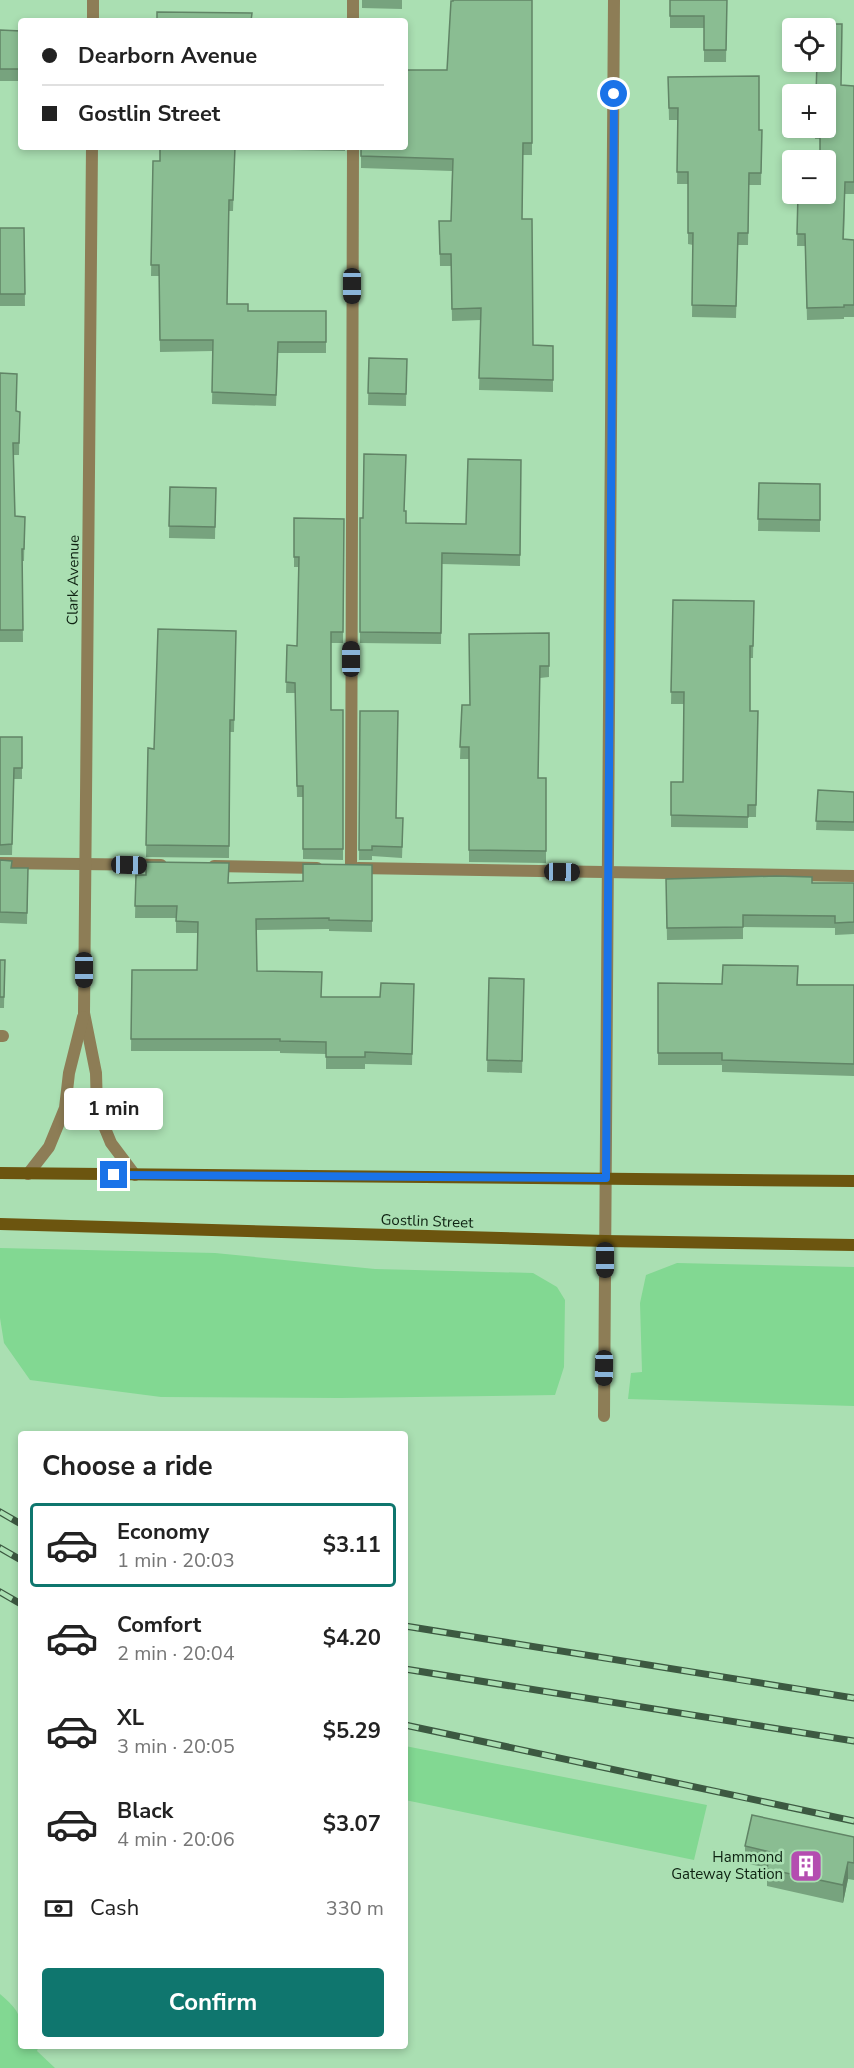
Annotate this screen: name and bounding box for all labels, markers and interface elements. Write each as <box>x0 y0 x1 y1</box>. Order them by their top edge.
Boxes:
map controls <box>782 18 836 204</box>
button: locate <box>782 18 836 72</box>
text: Dearborn Avenue <box>78 41 257 71</box>
route start <box>600 80 627 107</box>
button: + <box>782 84 836 138</box>
text: Gostlin Street <box>78 99 220 129</box>
button: − <box>782 150 836 204</box>
car <box>343 268 361 304</box>
street label: Clark Avenue <box>62 535 84 625</box>
car <box>342 641 360 677</box>
car <box>111 856 147 874</box>
car <box>544 863 580 881</box>
car <box>75 952 93 988</box>
callout: 1 min <box>64 1088 164 1130</box>
text: 1 min <box>88 1095 139 1122</box>
route end <box>100 1161 127 1188</box>
street label: Gostlin Street <box>380 1209 474 1233</box>
car <box>596 1242 614 1278</box>
car <box>595 1350 613 1386</box>
text: Choose a ride <box>42 1448 213 1485</box>
text: Economy <box>117 1517 209 1547</box>
icon: car <box>45 1518 99 1572</box>
text: $3.11 <box>323 1530 381 1560</box>
text: 1 min · 20:03 <box>117 1547 235 1574</box>
text: Comfort <box>117 1610 201 1640</box>
icon: car <box>45 1611 99 1665</box>
text: $4.20 <box>323 1623 381 1653</box>
text: 2 min · 20:04 <box>117 1640 235 1667</box>
text: XL <box>117 1703 144 1733</box>
icon: car <box>45 1704 99 1758</box>
text: $5.29 <box>323 1716 381 1746</box>
text: 3 min · 20:05 <box>117 1733 235 1760</box>
text: Black <box>117 1796 173 1826</box>
icon: car <box>45 1797 99 1851</box>
text: $3.07 <box>323 1809 381 1839</box>
text: 4 min · 20:06 <box>117 1826 235 1853</box>
place label: Hammond Gateway Station <box>671 1847 783 1884</box>
building icon: Hammond Gateway Station <box>788 1848 824 1884</box>
icon: cash <box>42 1892 75 1925</box>
text: Cash <box>90 1893 139 1923</box>
text: 330 m <box>326 1895 384 1922</box>
button: Confirm <box>42 1968 384 2037</box>

